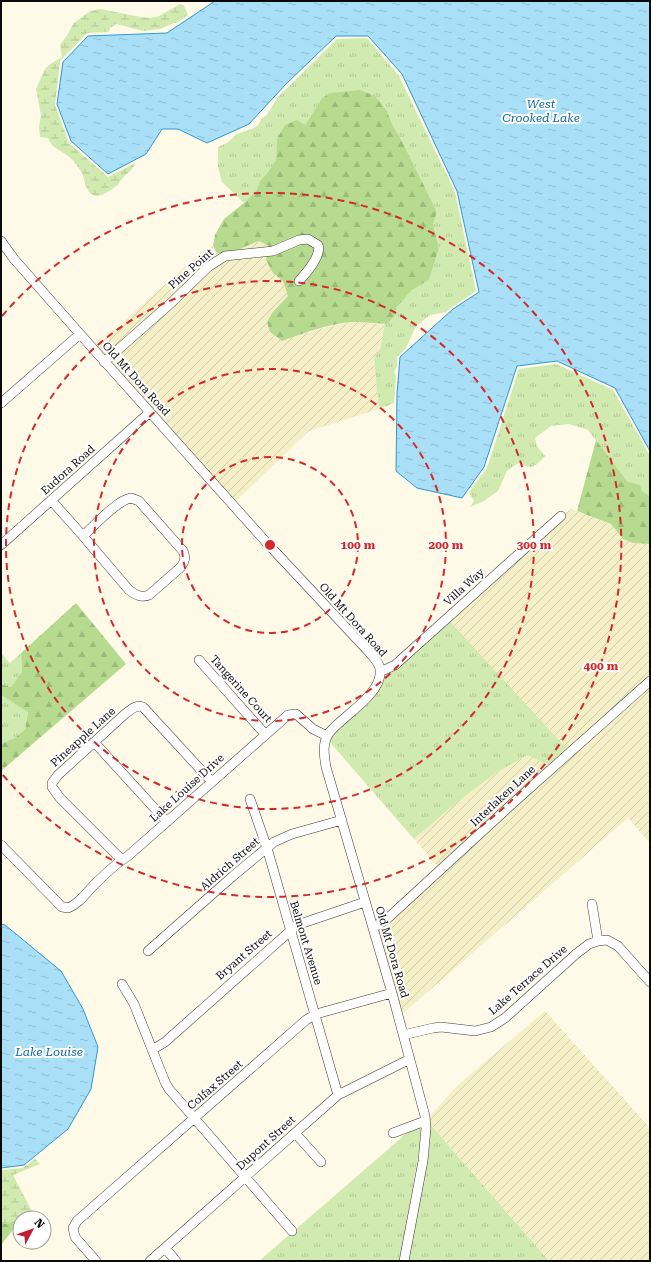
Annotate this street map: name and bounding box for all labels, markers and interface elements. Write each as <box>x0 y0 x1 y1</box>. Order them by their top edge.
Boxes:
water label: West Crooked Lake <box>502 97 580 125</box>
street label: Pine Point <box>166 246 216 292</box>
street label: Old Mt Dora Road <box>99 339 173 419</box>
street label: Eudora Road <box>38 442 98 498</box>
centre of rings <box>263 538 277 552</box>
text: 100 m <box>341 538 376 552</box>
text: 200 m <box>429 538 464 552</box>
text: 300 m <box>517 538 552 552</box>
street label: Villa Way <box>441 565 487 608</box>
street label: Old Mt Dora Road <box>316 580 390 660</box>
street label: Tangerine Court <box>207 653 275 725</box>
text: 400 m <box>584 659 619 673</box>
street label: Pineapple Lane <box>48 705 118 769</box>
street label: Lake Louise Drive <box>147 751 227 825</box>
street label: Interlaken Lane <box>468 763 538 829</box>
street label: Aldrich Street <box>198 835 262 893</box>
street label: Belmont Avenue <box>287 900 325 986</box>
street label: Old Mt Dora Road <box>373 905 411 999</box>
street label: Bryant Street <box>213 927 275 983</box>
street label: Lake Terrace Drive <box>486 942 570 1018</box>
water label: Lake Louise <box>14 1045 83 1059</box>
street label: Colfax Street <box>185 1057 245 1113</box>
street label: Dupont Street <box>234 1113 298 1173</box>
north arrow <box>12 1210 52 1250</box>
text: N <box>31 1216 47 1232</box>

